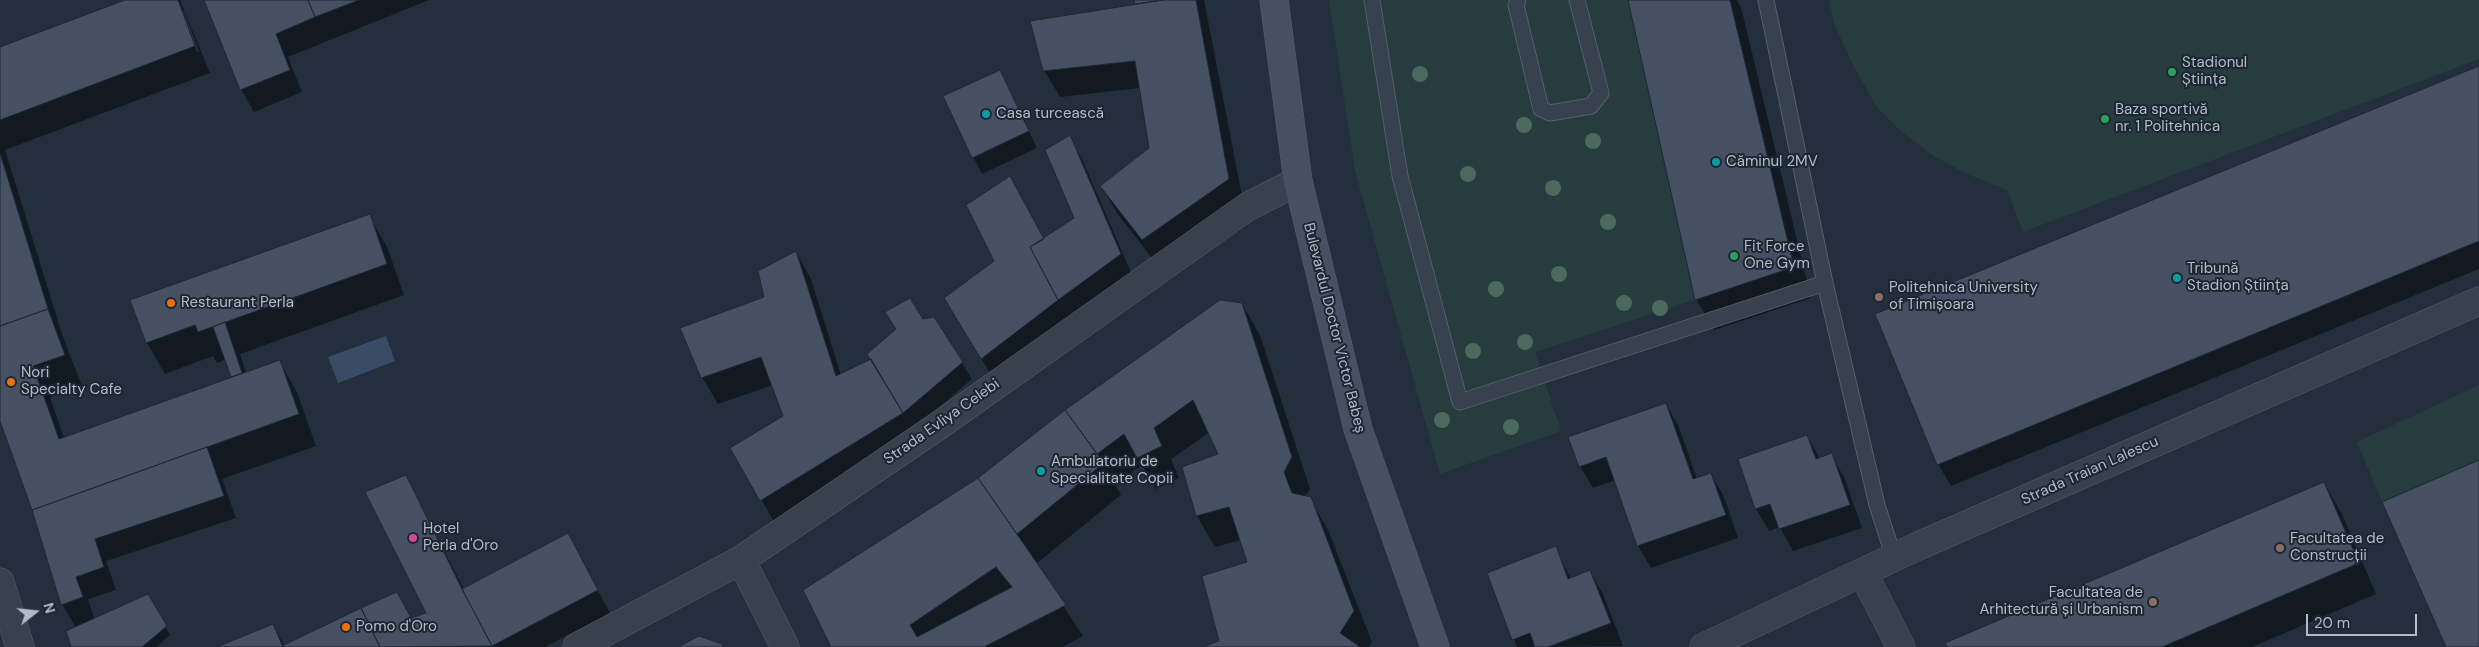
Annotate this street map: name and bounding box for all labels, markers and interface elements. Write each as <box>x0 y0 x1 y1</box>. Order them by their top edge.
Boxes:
place label: Stadionul Știința <box>2182 54 2247 89</box>
marker: Stadionul Știința <box>2166 66 2178 78</box>
place label: Baza sportivă nr. 1 Politehnica <box>2115 101 2220 136</box>
place label: Casa turcească <box>996 105 1104 123</box>
marker: Casa turcească <box>980 108 992 120</box>
marker: Baza sportivă nr. 1 Politehnica <box>2099 113 2111 125</box>
place label: Căminul 2MV <box>1726 153 1818 171</box>
marker: Căminul 2MV <box>1710 156 1722 168</box>
street label: Bulevardul Doctor Victor Babeș <box>1299 221 1369 435</box>
place label: Fit Force One Gym <box>1744 238 1810 273</box>
marker: Fit Force One Gym <box>1728 250 1740 262</box>
place label: Tribună Stadion Știința <box>2187 260 2289 295</box>
marker: Tribună Stadion Știința <box>2171 272 2183 284</box>
place label: Politehnica University of Timișoara <box>1889 279 2038 314</box>
marker: Politehnica University of Timișoara <box>1873 291 1885 303</box>
place label: Restaurant Perla <box>181 294 294 312</box>
marker: Restaurant Perla <box>165 297 177 309</box>
place label: Nori Specialty Cafe <box>21 364 122 399</box>
street label: Strada Evliya Celebi <box>881 375 1003 469</box>
marker: Nori Specialty Cafe <box>5 376 17 388</box>
street label: Strada Traian Lalescu <box>2019 433 2161 509</box>
place label: Ambulatoriu de Specialitate Copii <box>1051 453 1173 488</box>
marker: Ambulatoriu de Specialitate Copii <box>1035 465 1047 477</box>
place label: Hotel Perla d'Oro <box>423 520 498 555</box>
place label: Facultatea de Construcții <box>2290 530 2384 565</box>
marker: Hotel Perla d'Oro <box>407 532 419 544</box>
marker: Facultatea de Construcții <box>2274 542 2286 554</box>
place label: Facultatea de Arhitectură și Urbanism <box>1979 584 2143 619</box>
north arrow <box>10 587 60 637</box>
marker: Facultatea de Arhitectură și Urbanism <box>2147 596 2159 608</box>
text: N <box>39 600 59 615</box>
scale bar <box>2309 604 2420 636</box>
text: 20 m <box>2314 613 2350 633</box>
place label: Pomo d'Oro <box>356 618 437 636</box>
marker: Pomo d'Oro <box>340 621 352 633</box>

